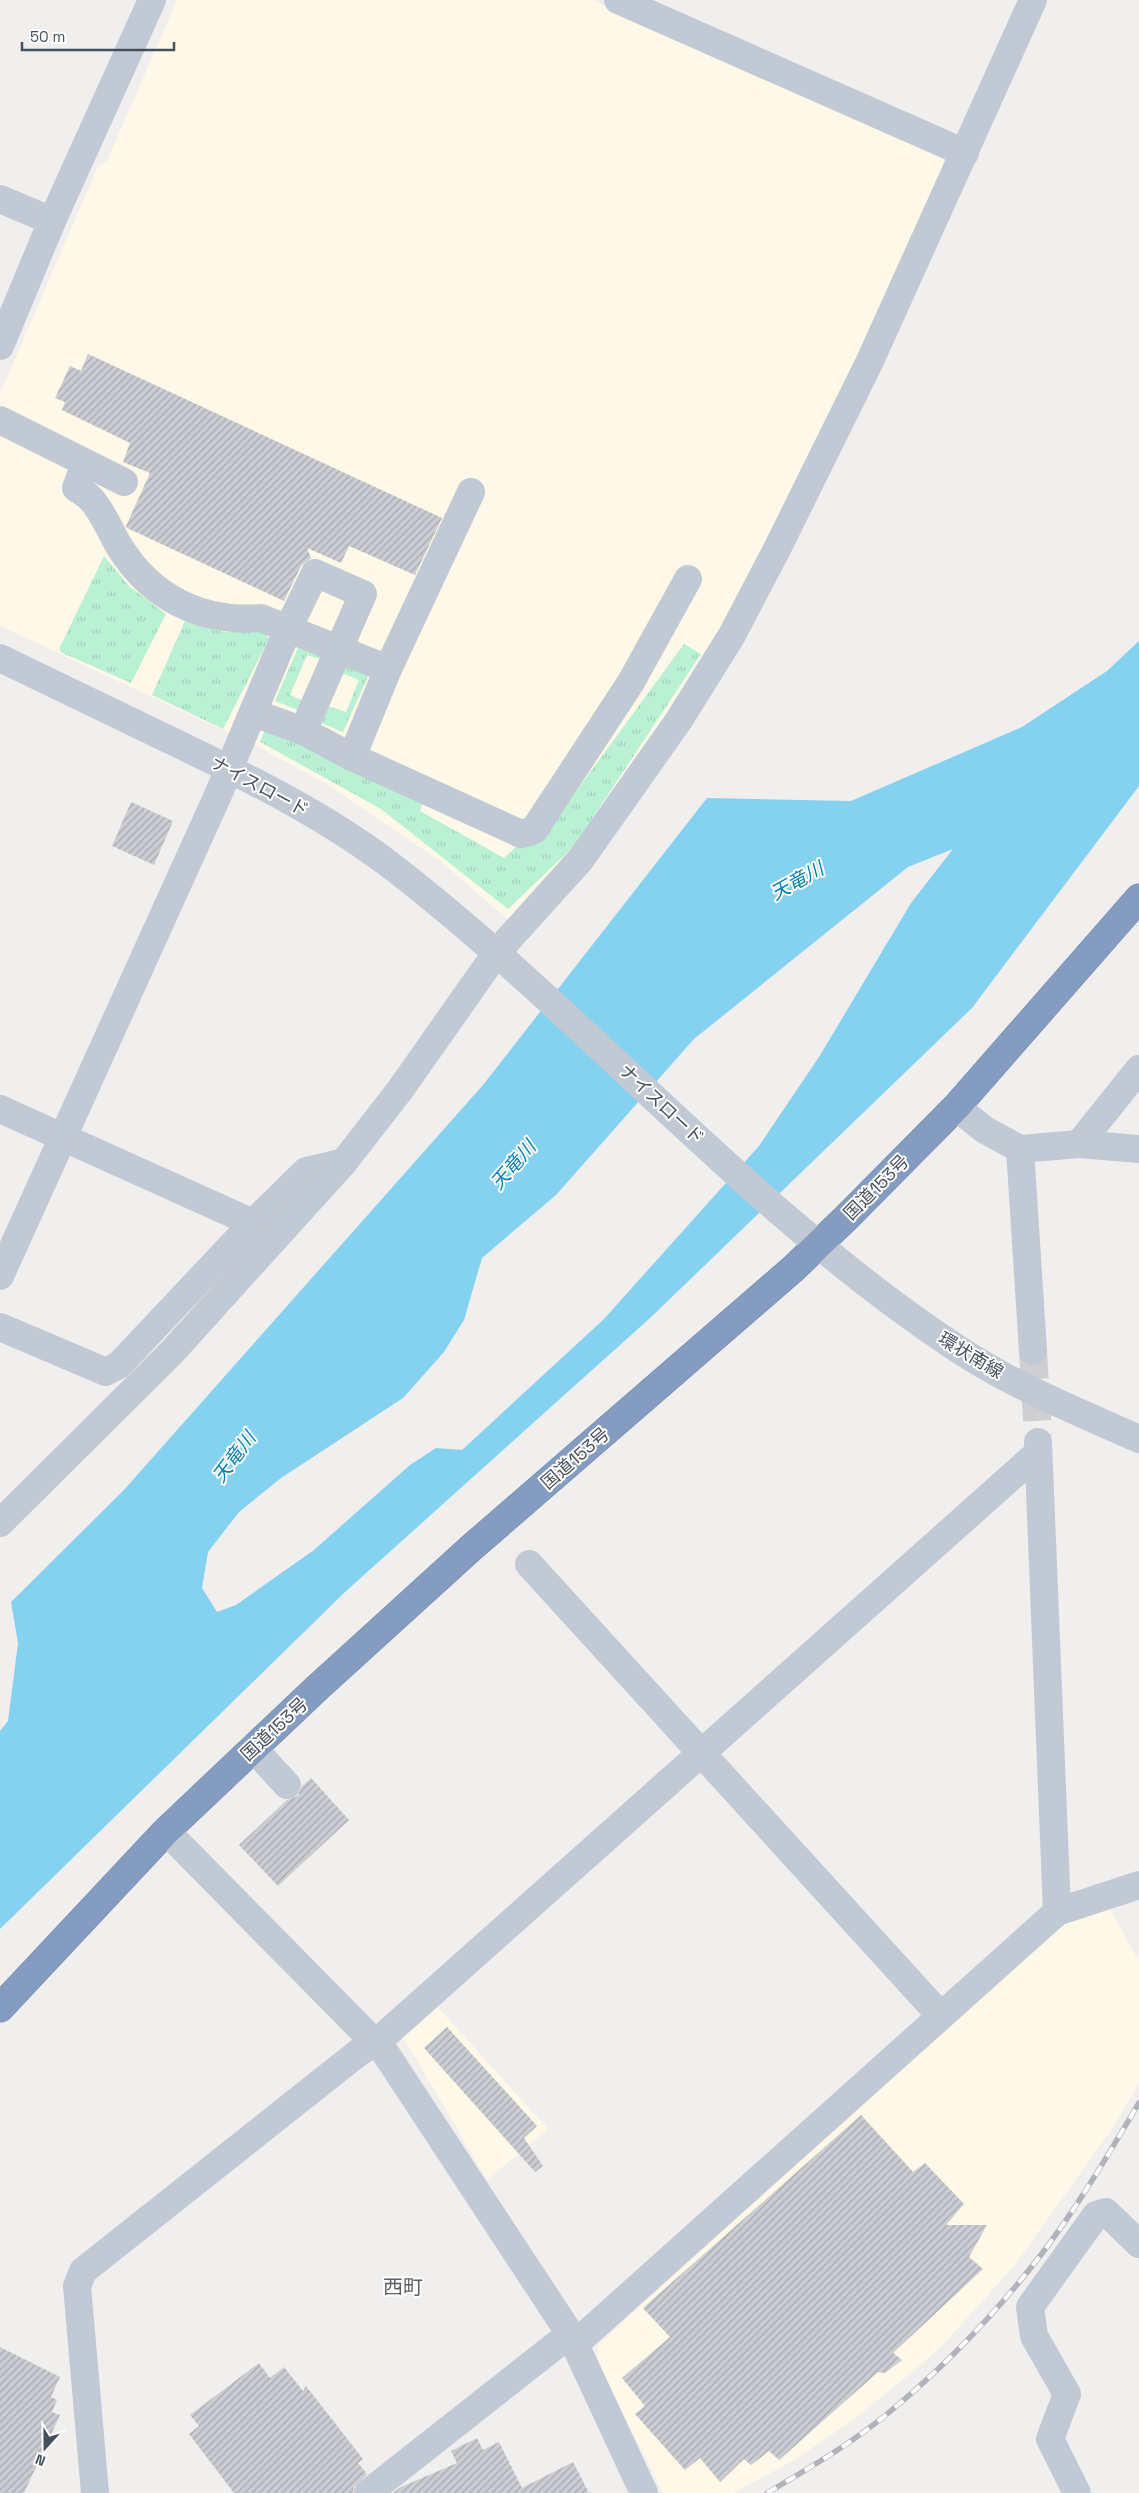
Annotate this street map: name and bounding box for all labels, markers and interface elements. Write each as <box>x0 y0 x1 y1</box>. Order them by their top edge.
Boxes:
scale bar <box>22 20 175 52</box>
text: 50 m <box>30 27 65 46</box>
street label: ナイスロード <box>207 751 313 821</box>
water label: 天竜川 <box>766 855 830 906</box>
street label: ナイスロード <box>615 1059 709 1149</box>
water label: 天竜川 <box>485 1134 542 1195</box>
street label: 国道153号 <box>838 1149 914 1225</box>
street label: 環状南線 <box>934 1327 1008 1383</box>
street label: 国道153号 <box>536 1422 614 1494</box>
water label: 天竜川 <box>207 1425 262 1487</box>
street label: 国道153号 <box>236 1692 312 1766</box>
district label: 西町 <box>383 2274 423 2300</box>
north arrow <box>20 2423 70 2473</box>
text: N <box>33 2450 48 2470</box>

